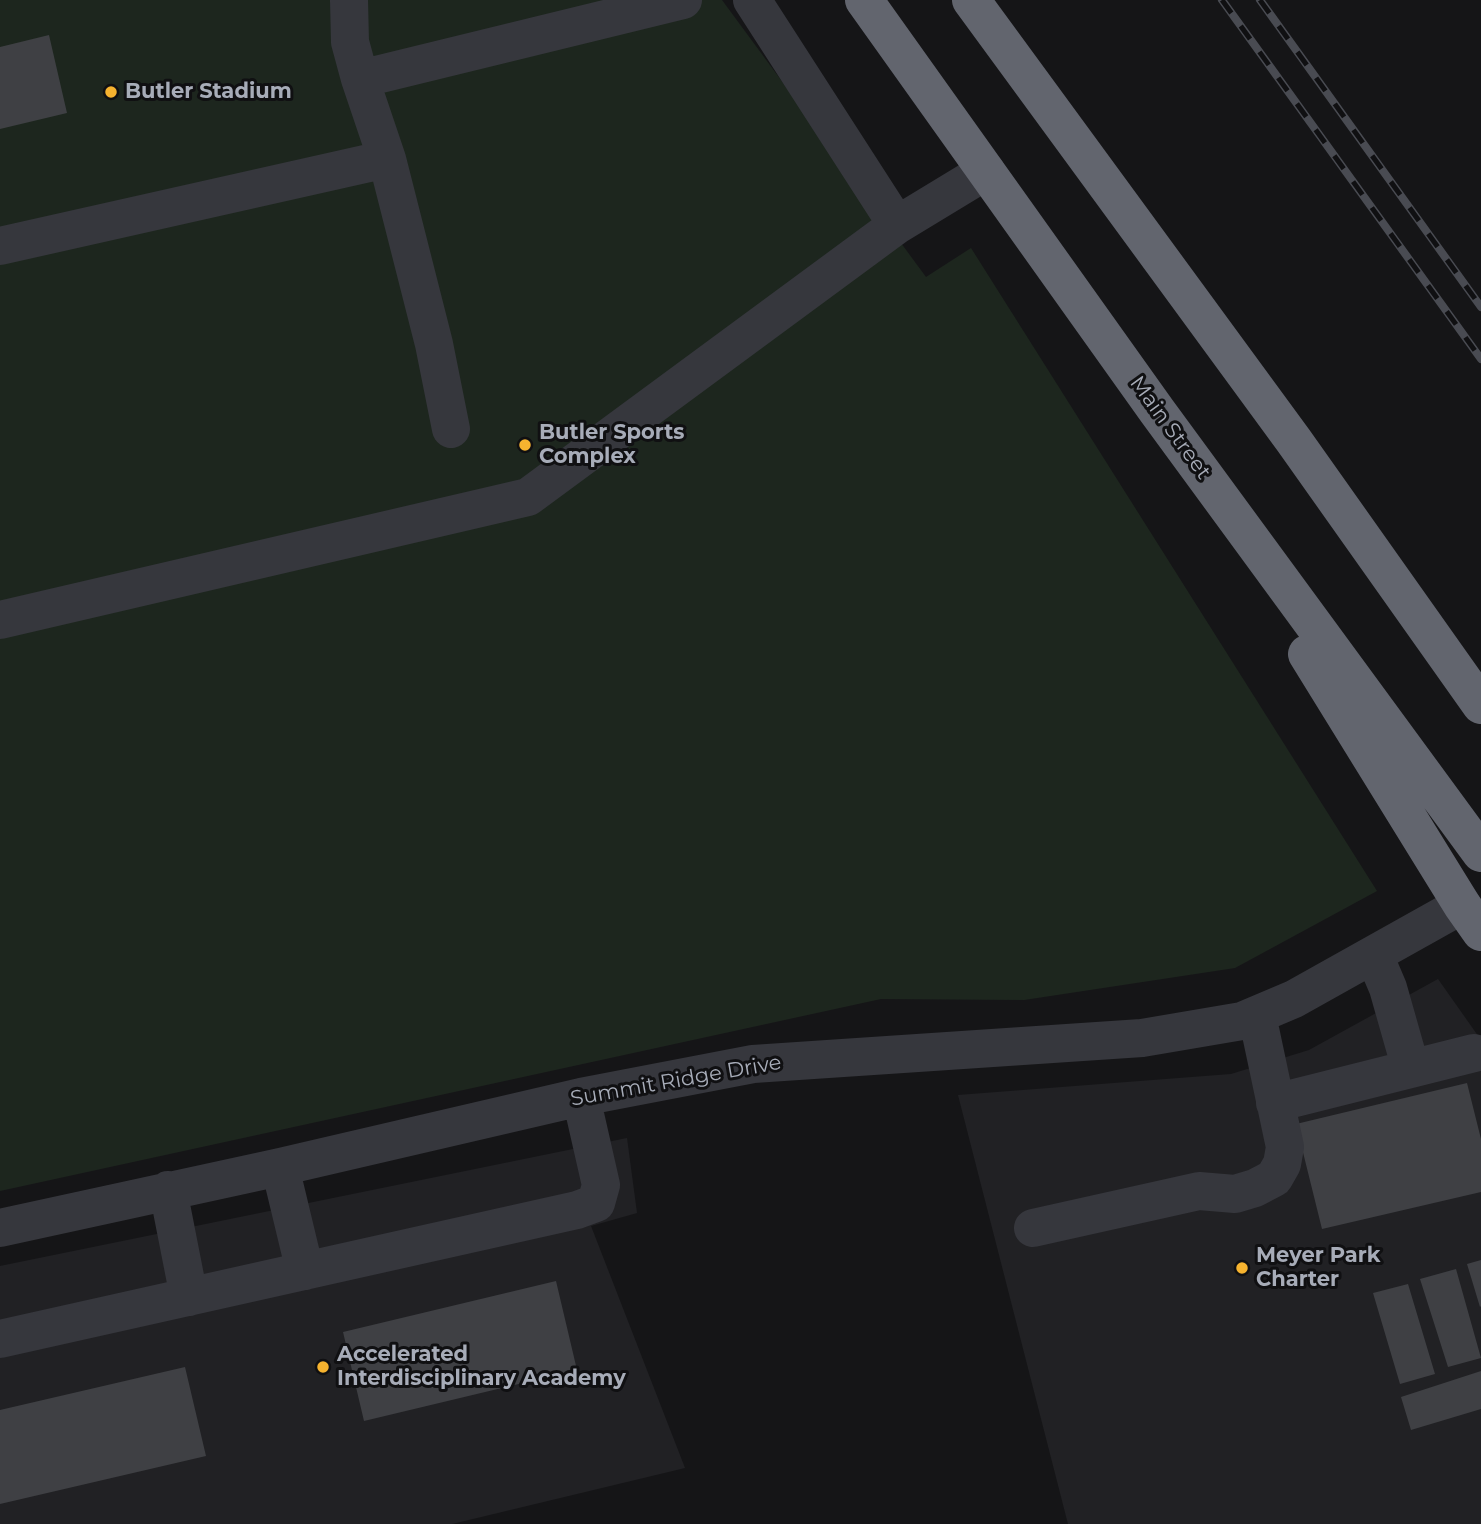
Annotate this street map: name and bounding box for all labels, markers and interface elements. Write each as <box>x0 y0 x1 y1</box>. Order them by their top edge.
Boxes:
place label: Butler Stadium <box>125 79 292 105</box>
marker: Butler Stadium <box>103 84 119 100</box>
street label: Main Street <box>1124 372 1216 484</box>
place label: Butler Sports Complex <box>539 420 684 470</box>
marker: Butler Sports Complex <box>517 437 533 453</box>
street label: Summit Ridge Drive <box>569 1050 783 1112</box>
place label: Meyer Park Charter <box>1256 1243 1381 1293</box>
marker: Meyer Park Charter <box>1234 1260 1250 1276</box>
place label: Accelerated Interdisciplinary Academy <box>337 1342 626 1392</box>
marker: Accelerated Interdisciplinary Academy <box>315 1359 331 1375</box>

